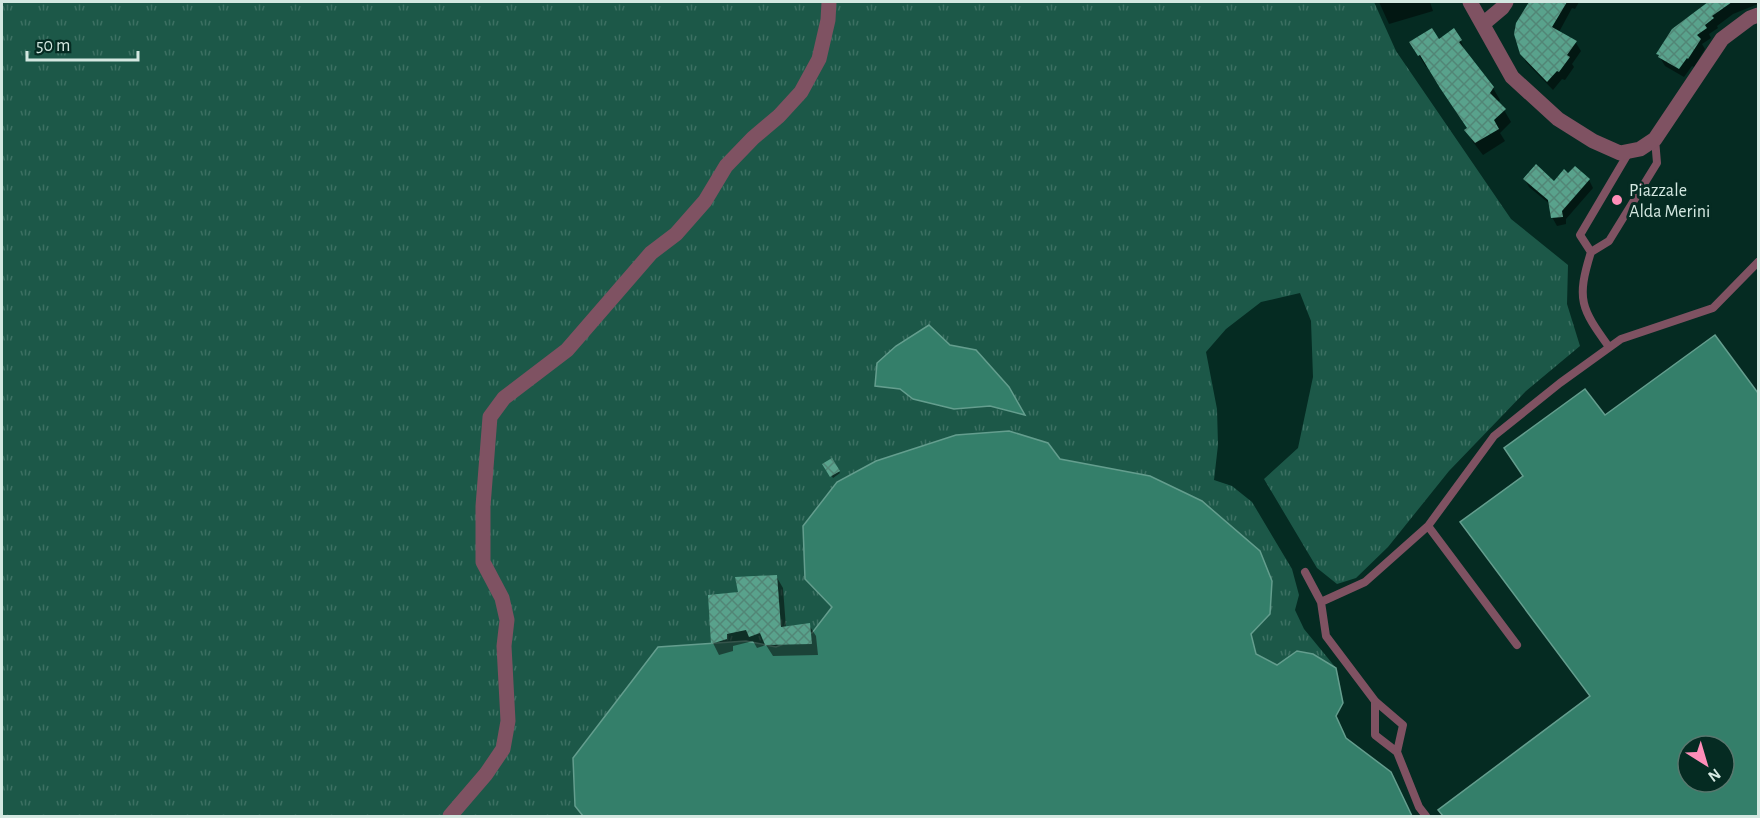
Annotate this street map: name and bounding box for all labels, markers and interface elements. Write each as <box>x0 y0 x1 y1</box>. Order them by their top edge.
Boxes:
scale bar <box>27 24 138 62</box>
text: 50 m <box>36 37 70 55</box>
place label: Piazzale Alda Merini <box>1629 182 1710 221</box>
marker: Piazzale Alda Merini <box>1610 193 1624 207</box>
north arrow <box>1676 734 1736 794</box>
text: N <box>1705 765 1724 785</box>

